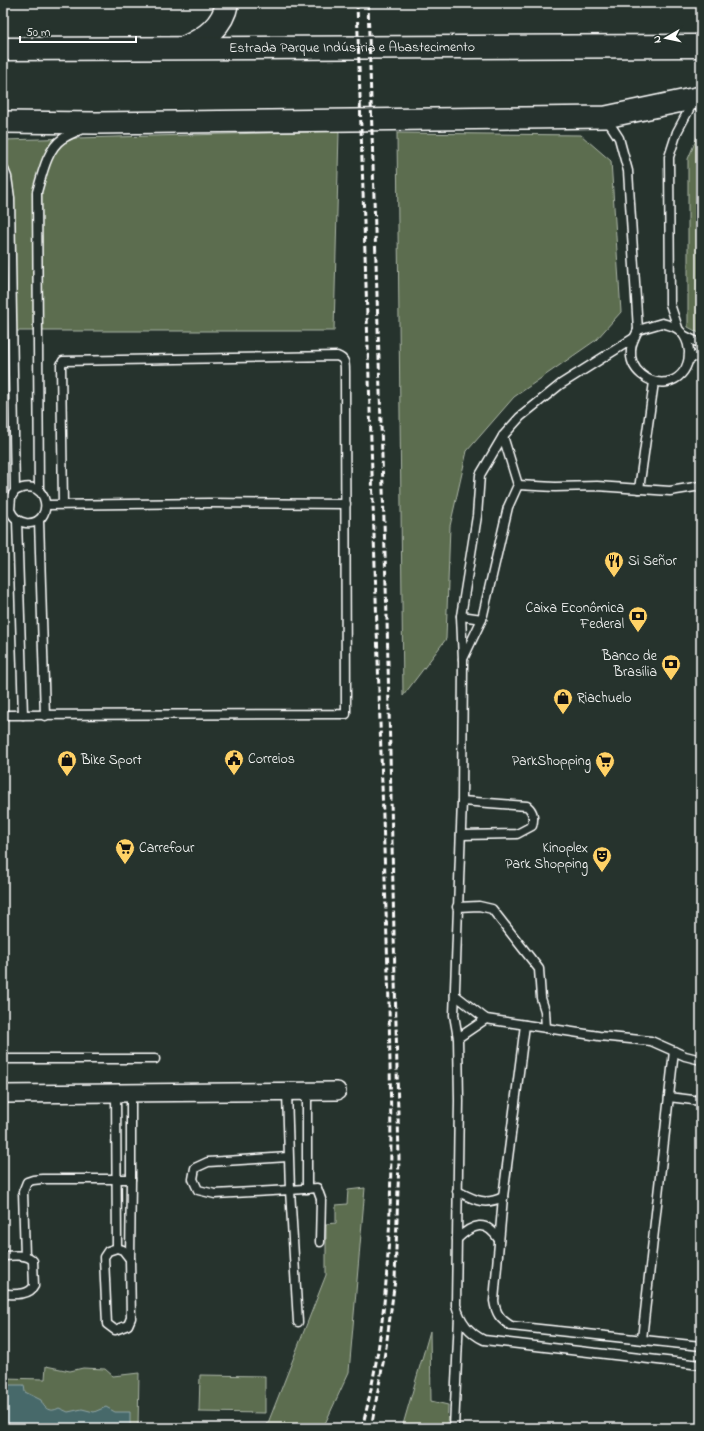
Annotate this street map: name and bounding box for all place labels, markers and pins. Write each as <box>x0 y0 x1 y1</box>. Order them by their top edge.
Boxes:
restaurant icon: Si Señor <box>603 550 625 578</box>
place label: Si Señor <box>628 551 677 572</box>
place label: Caixa Econômica Federal <box>526 598 624 635</box>
bank icon: Caixa Econômica Federal <box>627 605 649 633</box>
place label: Banco de Brasília <box>601 646 658 683</box>
bank icon: Banco de Brasília <box>660 653 682 681</box>
shop icon: Riachuelo <box>552 687 574 715</box>
place label: Riachuelo <box>577 688 632 709</box>
public building icon: Correios <box>223 748 245 776</box>
shop icon: Bike Sport <box>56 749 78 777</box>
place label: Correios <box>248 749 295 770</box>
place label: Bike Sport <box>80 750 142 771</box>
supermarket icon: ParkShopping <box>594 750 616 778</box>
place label: ParkShopping <box>512 751 591 773</box>
supermarket icon: Carrefour <box>114 837 136 865</box>
place label: Carrefour <box>139 838 195 859</box>
place label: Kinoplex Park Shopping <box>505 838 588 876</box>
theatre icon: Kinoplex Park Shopping <box>591 845 613 873</box>

